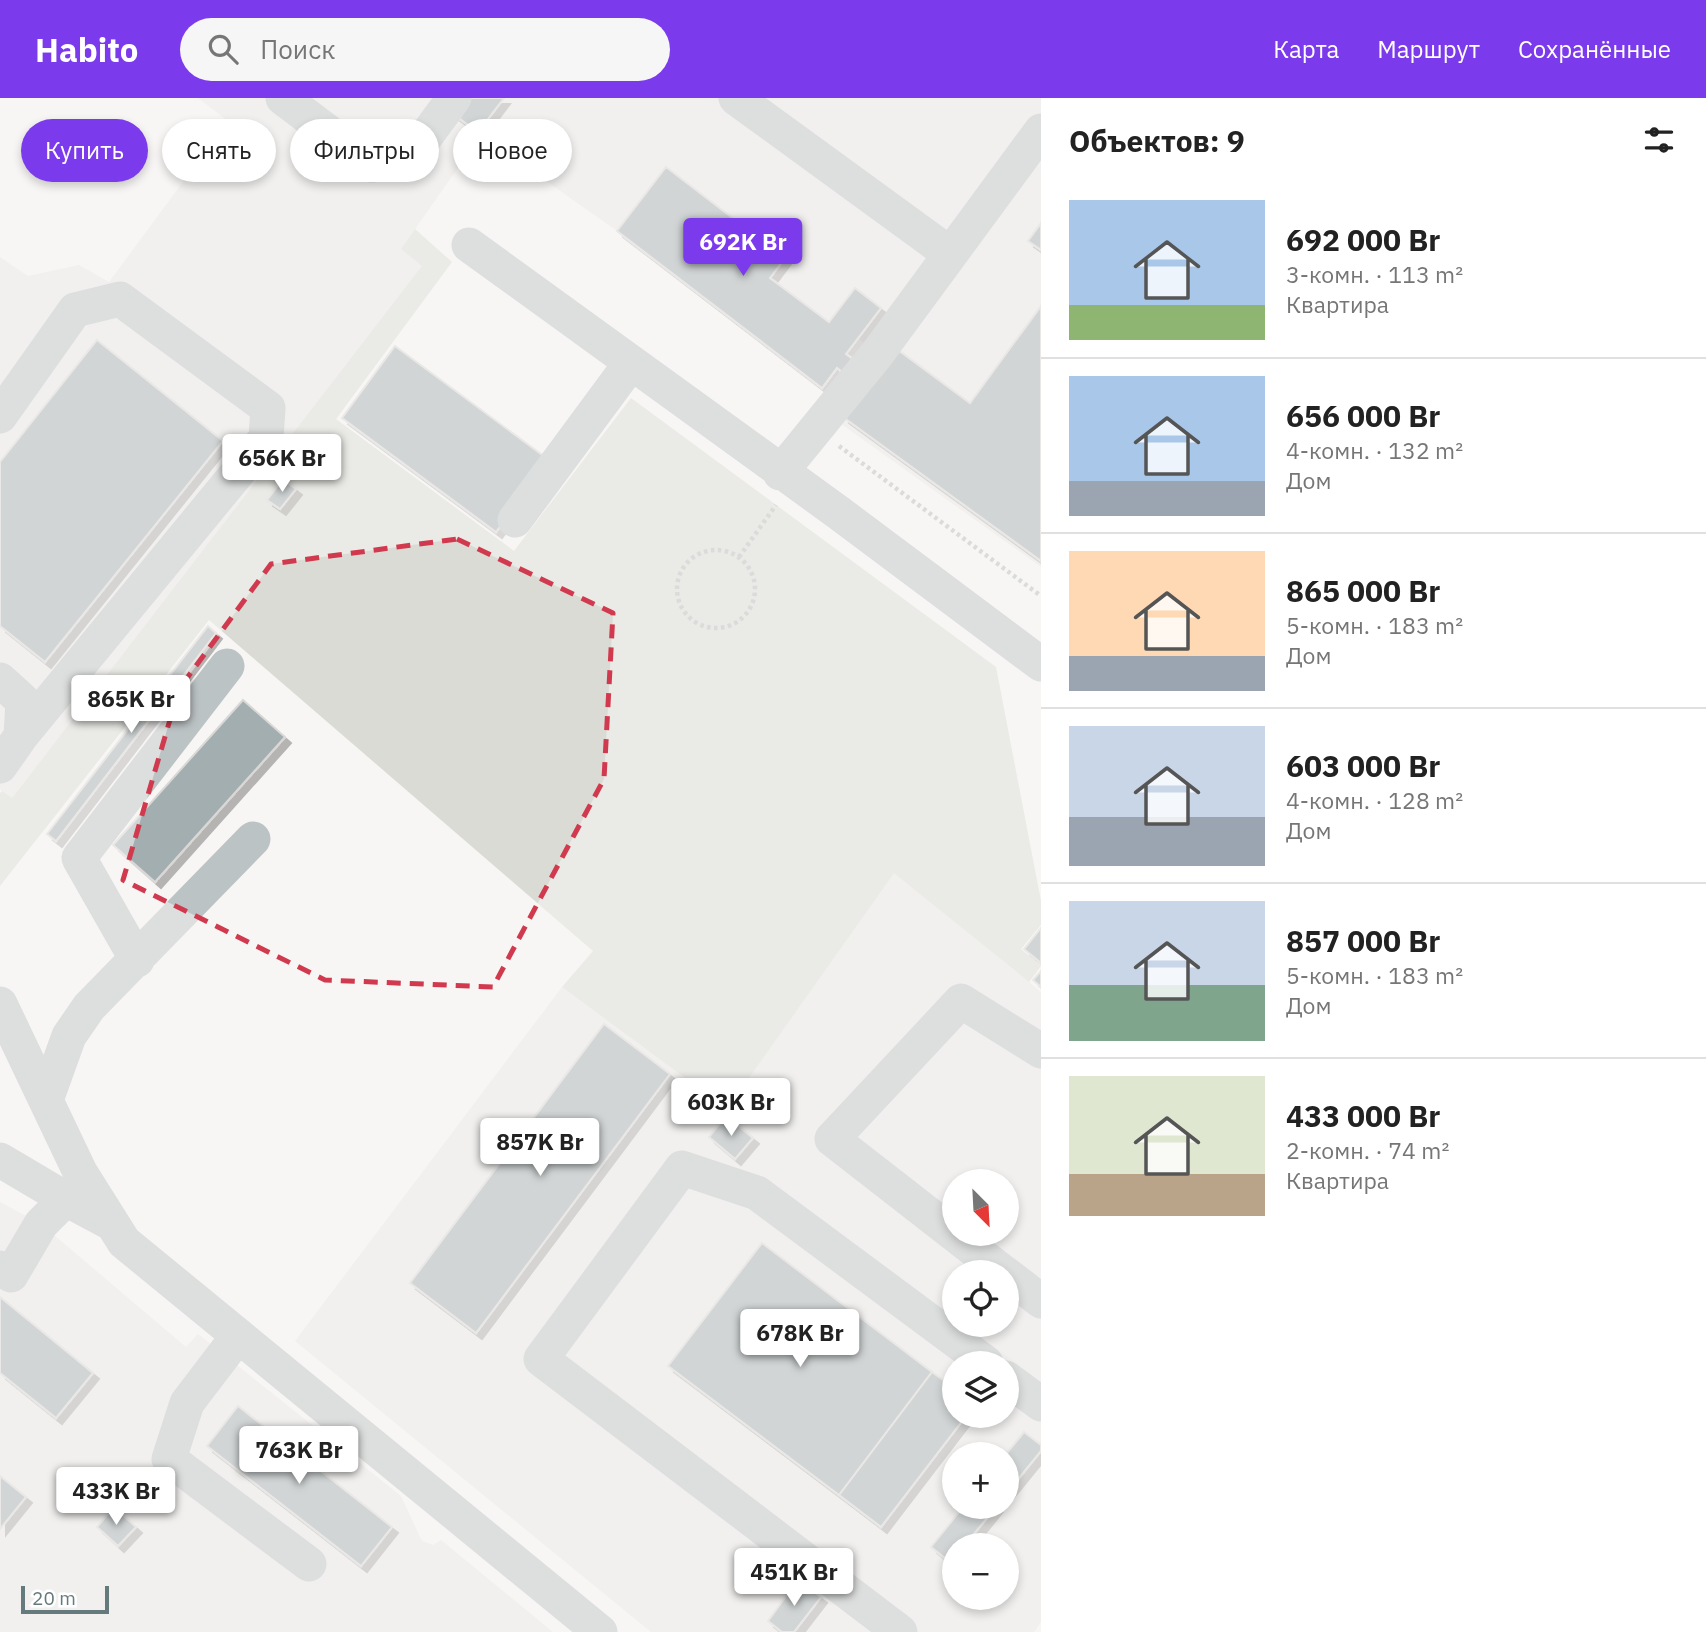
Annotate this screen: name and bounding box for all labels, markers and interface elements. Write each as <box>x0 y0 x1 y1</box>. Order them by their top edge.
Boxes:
search box <box>180 18 670 81</box>
text: Habito <box>35 28 138 71</box>
icon: search <box>204 30 242 68</box>
text: Поиск <box>260 32 336 66</box>
text: Карта <box>1273 33 1339 65</box>
text: Маршрут <box>1377 33 1480 65</box>
text: Сохранённые <box>1518 33 1671 65</box>
chip: Купить <box>21 119 148 182</box>
chip: Снять <box>162 119 276 182</box>
chip: Фильтры <box>290 119 439 182</box>
chip: Новое <box>453 119 572 182</box>
text: Объектов: 9 <box>1069 121 1245 160</box>
icon: filters <box>1640 121 1678 159</box>
pin: 692K Br <box>678 218 808 278</box>
text: 692 000 Br <box>1286 220 1440 259</box>
text: 692K Br <box>699 226 787 256</box>
icon: home <box>1125 228 1209 312</box>
text: 3-комн. · 113 m² <box>1286 259 1463 289</box>
text: Квартира <box>1286 289 1389 319</box>
text: 656 000 Br <box>1286 396 1440 435</box>
icon: home <box>1125 404 1209 488</box>
pin: 656K Br <box>217 434 347 494</box>
text: 4-комн. · 132 m² <box>1286 435 1463 465</box>
text: 656K Br <box>238 442 326 472</box>
text: Дом <box>1286 465 1331 495</box>
text: 865 000 Br <box>1286 571 1440 610</box>
icon: home <box>1125 579 1209 663</box>
text: 5-комн. · 183 m² <box>1286 610 1463 640</box>
text: Дом <box>1286 640 1331 670</box>
pin: 865K Br <box>66 676 196 735</box>
text: 865K Br <box>87 683 175 713</box>
text: 603 000 Br <box>1286 746 1440 785</box>
icon: home <box>1125 754 1209 838</box>
text: 4-комн. · 128 m² <box>1286 785 1463 815</box>
text: Дом <box>1286 815 1331 845</box>
text: 857 000 Br <box>1286 921 1440 960</box>
icon: home <box>1125 929 1209 1013</box>
text: 5-комн. · 183 m² <box>1286 960 1463 990</box>
text: Дом <box>1286 990 1331 1020</box>
pin: 603K Br <box>666 1079 796 1138</box>
text: 603K Br <box>687 1086 775 1116</box>
text: 433 000 Br <box>1286 1096 1440 1135</box>
icon: home <box>1125 1104 1209 1188</box>
pin: 857K Br <box>475 1118 605 1178</box>
text: 857K Br <box>496 1126 584 1156</box>
text: 2-комн. · 74 m² <box>1286 1135 1449 1165</box>
text: Квартира <box>1286 1165 1389 1195</box>
north arrow <box>942 1169 1018 1246</box>
map controls <box>942 1169 1019 1610</box>
button: locate <box>942 1260 1019 1337</box>
pin: 678K Br <box>735 1310 865 1369</box>
text: 678K Br <box>756 1317 844 1347</box>
button: layers <box>942 1351 1019 1428</box>
pin: 763K Br <box>234 1426 364 1486</box>
text: 763K Br <box>255 1434 343 1464</box>
button: + <box>942 1442 1019 1519</box>
pin: 433K Br <box>51 1468 181 1527</box>
text: 433K Br <box>72 1475 160 1505</box>
button: − <box>942 1533 1019 1610</box>
pin: 451K Br <box>729 1548 859 1608</box>
text: 451K Br <box>750 1556 838 1586</box>
scale bar <box>21 1583 108 1615</box>
text: 20 m <box>32 1586 76 1610</box>

